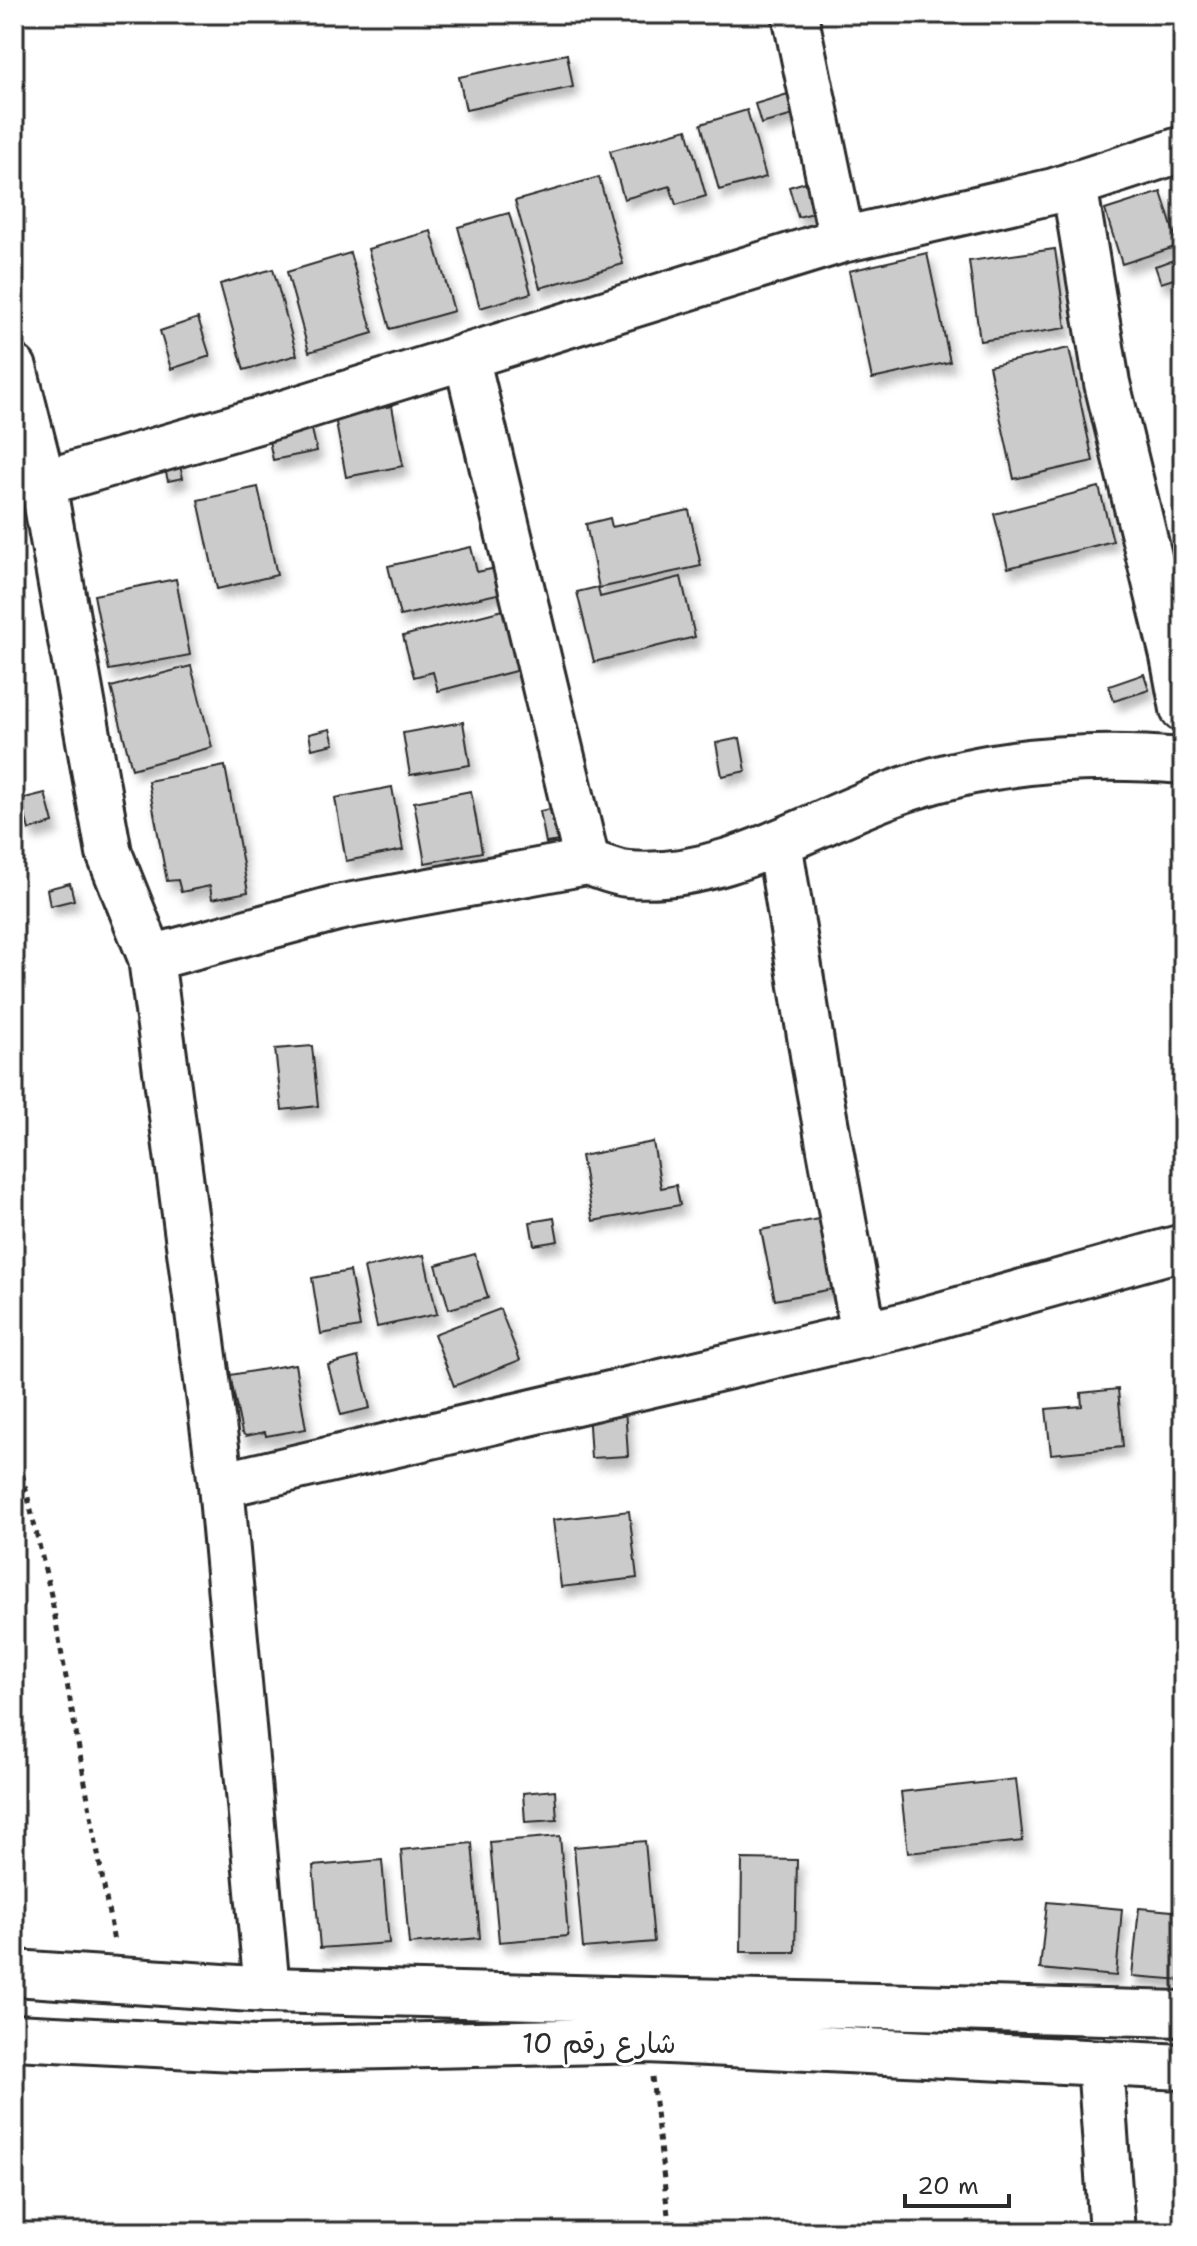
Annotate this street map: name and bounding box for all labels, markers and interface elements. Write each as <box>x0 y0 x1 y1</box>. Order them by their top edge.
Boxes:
street label: شارع رقم 10 <box>522 2024 676 2065</box>
scale bar <box>905 2158 1009 2208</box>
text: 20 m <box>917 2170 979 2202</box>

